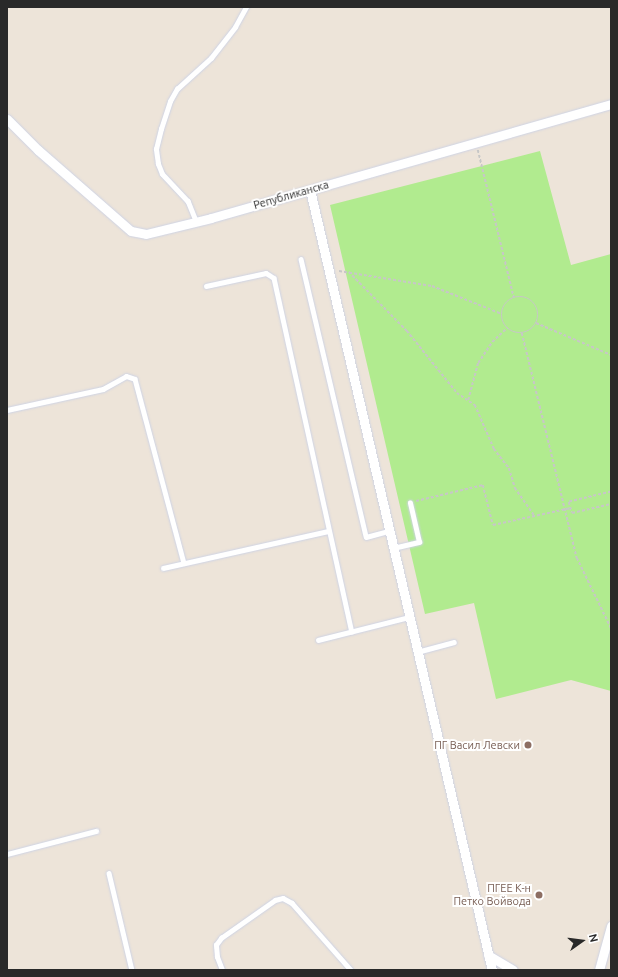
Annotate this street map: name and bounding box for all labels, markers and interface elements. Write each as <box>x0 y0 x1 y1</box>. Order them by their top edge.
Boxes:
street label: Републиканска <box>252 178 330 212</box>
place label: ПГ Васил Левски <box>434 738 520 752</box>
marker: ПГ Васил Левски <box>523 740 533 750</box>
place label: ПГЕЕ К-н Петко Войвода <box>454 882 531 908</box>
marker: ПГЕЕ К-н Петко Войвода <box>534 890 544 900</box>
north arrow <box>562 921 602 961</box>
text: N <box>587 933 600 944</box>

